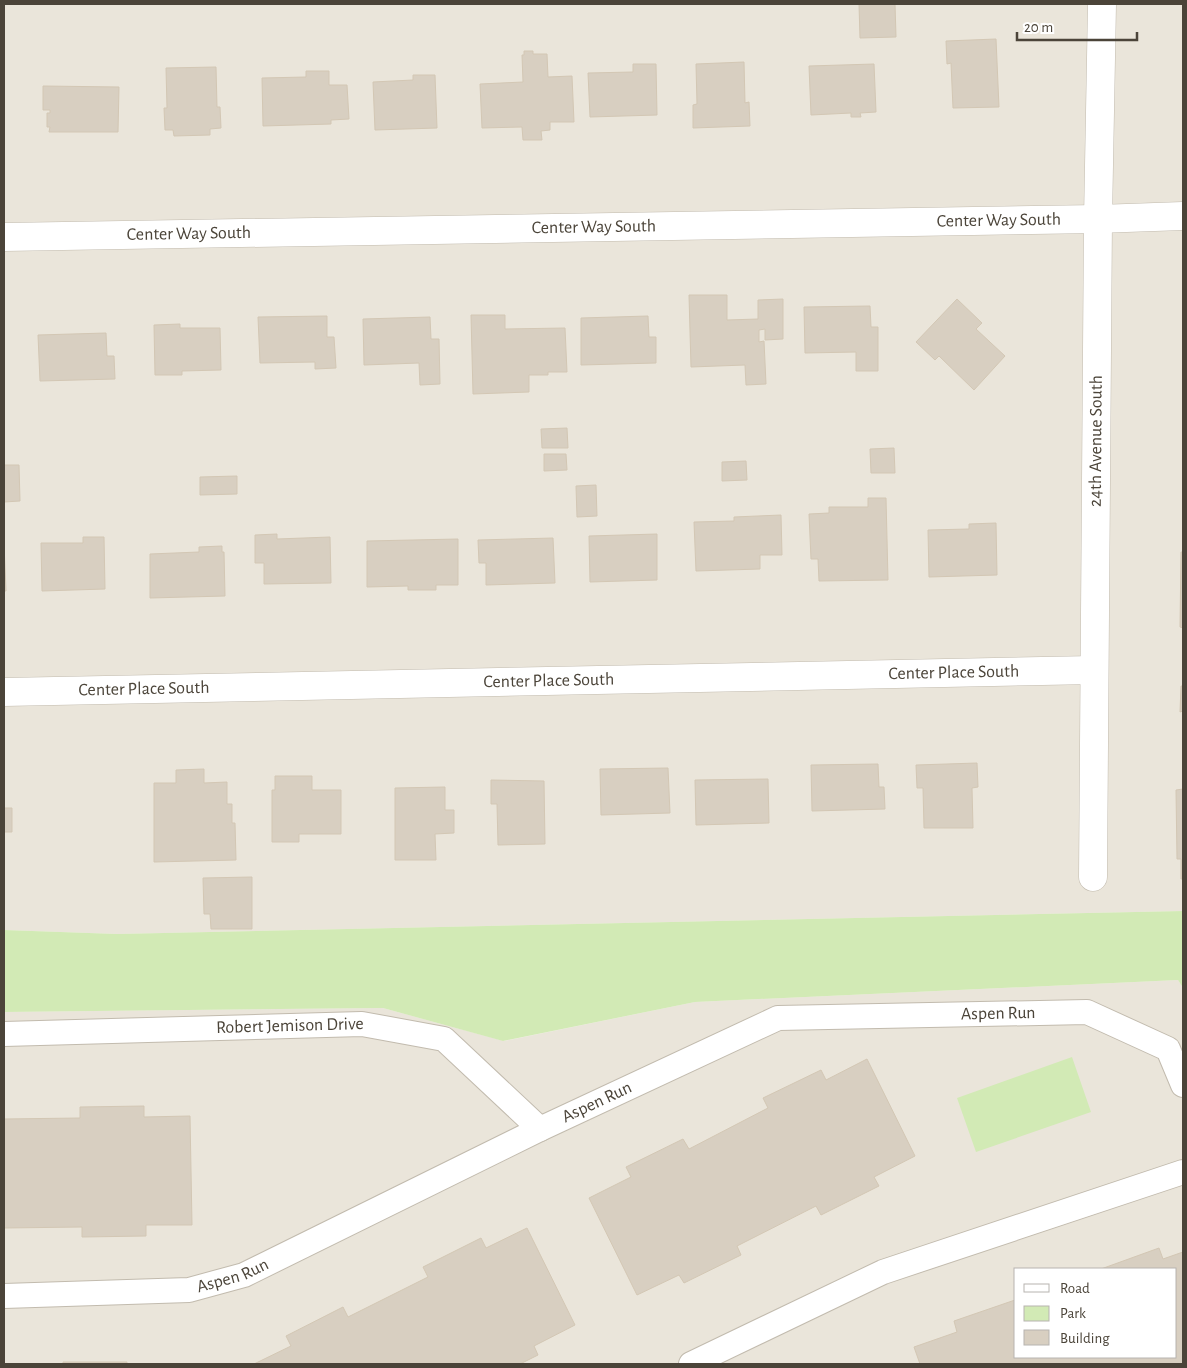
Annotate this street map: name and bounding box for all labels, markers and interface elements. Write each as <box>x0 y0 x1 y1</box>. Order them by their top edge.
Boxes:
scale bar <box>1017 10 1137 42</box>
text: 20 m <box>1024 20 1053 35</box>
street label: Center Way South <box>937 211 1061 231</box>
street label: Center Way South <box>532 217 656 237</box>
street label: Center Way South <box>127 224 251 244</box>
street label: 24th Avenue South <box>1087 375 1106 507</box>
street label: Center Place South <box>888 663 1019 683</box>
street label: Center Place South <box>483 671 615 691</box>
street label: Center Place South <box>78 679 210 699</box>
street label: Aspen Run <box>961 1004 1036 1023</box>
street label: Robert Jemison Drive <box>216 1015 364 1037</box>
street label: Aspen Run <box>559 1078 635 1126</box>
street label: Aspen Run <box>195 1255 272 1296</box>
legend <box>1014 1268 1177 1358</box>
text: Road <box>1060 1281 1090 1296</box>
text: Park <box>1060 1306 1086 1321</box>
text: Building <box>1060 1331 1110 1346</box>

